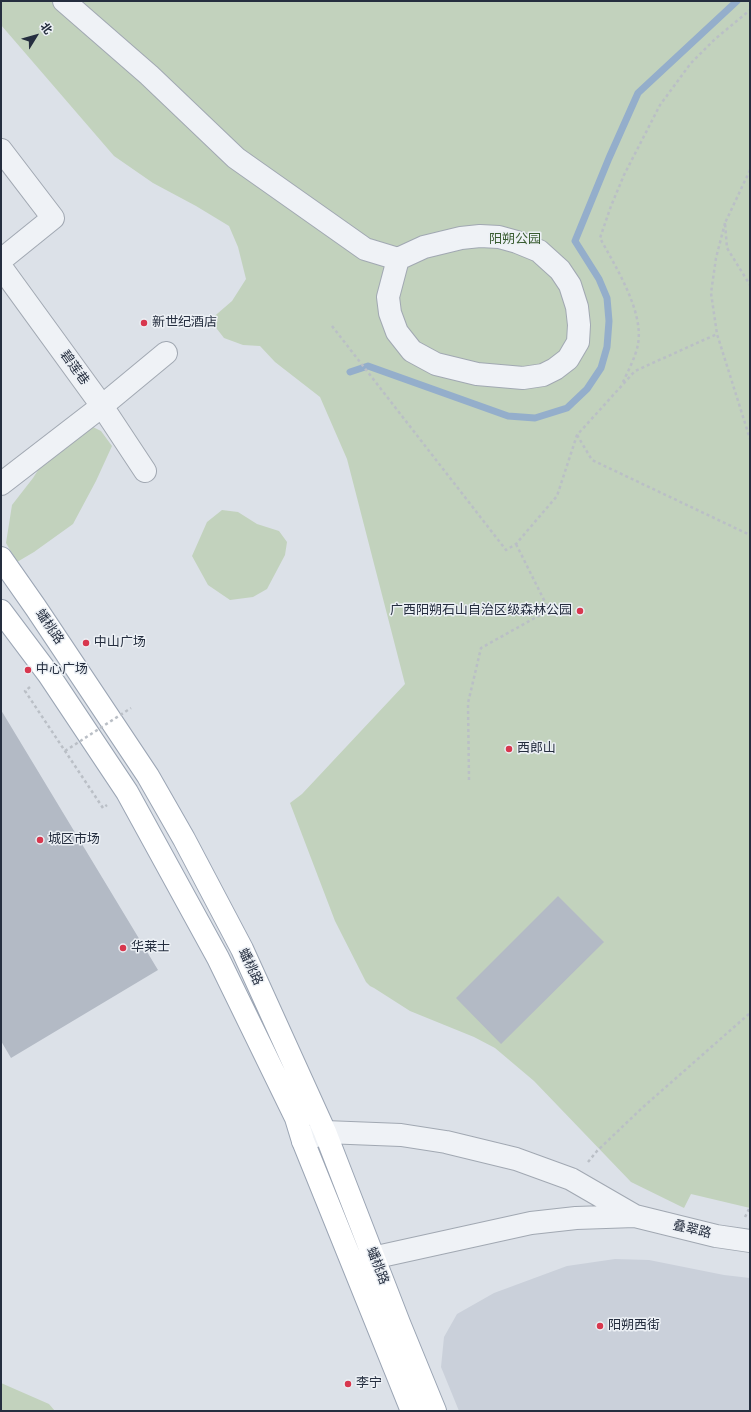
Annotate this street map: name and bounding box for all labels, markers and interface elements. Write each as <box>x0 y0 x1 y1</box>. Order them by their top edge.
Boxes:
north arrow <box>16 16 56 56</box>
text: 北 <box>37 20 54 37</box>
park label: 阳朔公园 <box>489 232 541 248</box>
place label: 新世纪酒店 <box>152 315 217 331</box>
marker: 新世纪酒店 <box>139 318 149 328</box>
street label: 碧莲巷 <box>56 348 92 388</box>
place label: 广西阳朔石山自治区级森林公园 <box>390 603 572 619</box>
street label: 蟠桃路 <box>32 606 66 648</box>
marker: 广西阳朔石山自治区级森林公园 <box>575 606 585 616</box>
place label: 中山广场 <box>94 635 146 651</box>
marker: 中山广场 <box>81 638 91 648</box>
place label: 中心广场 <box>36 662 88 678</box>
marker: 中心广场 <box>23 665 33 675</box>
place label: 西郎山 <box>517 741 556 757</box>
marker: 西郎山 <box>504 744 514 754</box>
place label: 城区市场 <box>48 832 100 848</box>
marker: 城区市场 <box>35 835 45 845</box>
place label: 华莱士 <box>131 940 170 956</box>
marker: 华莱士 <box>118 943 128 953</box>
street label: 蟠桃路 <box>235 946 265 988</box>
street label: 叠翠路 <box>671 1218 713 1242</box>
street label: 蟠桃路 <box>363 1245 391 1287</box>
place label: 阳朔西街 <box>608 1318 660 1334</box>
marker: 阳朔西街 <box>595 1321 605 1331</box>
place label: 李宁 <box>356 1376 382 1392</box>
marker: 李宁 <box>343 1379 353 1389</box>

